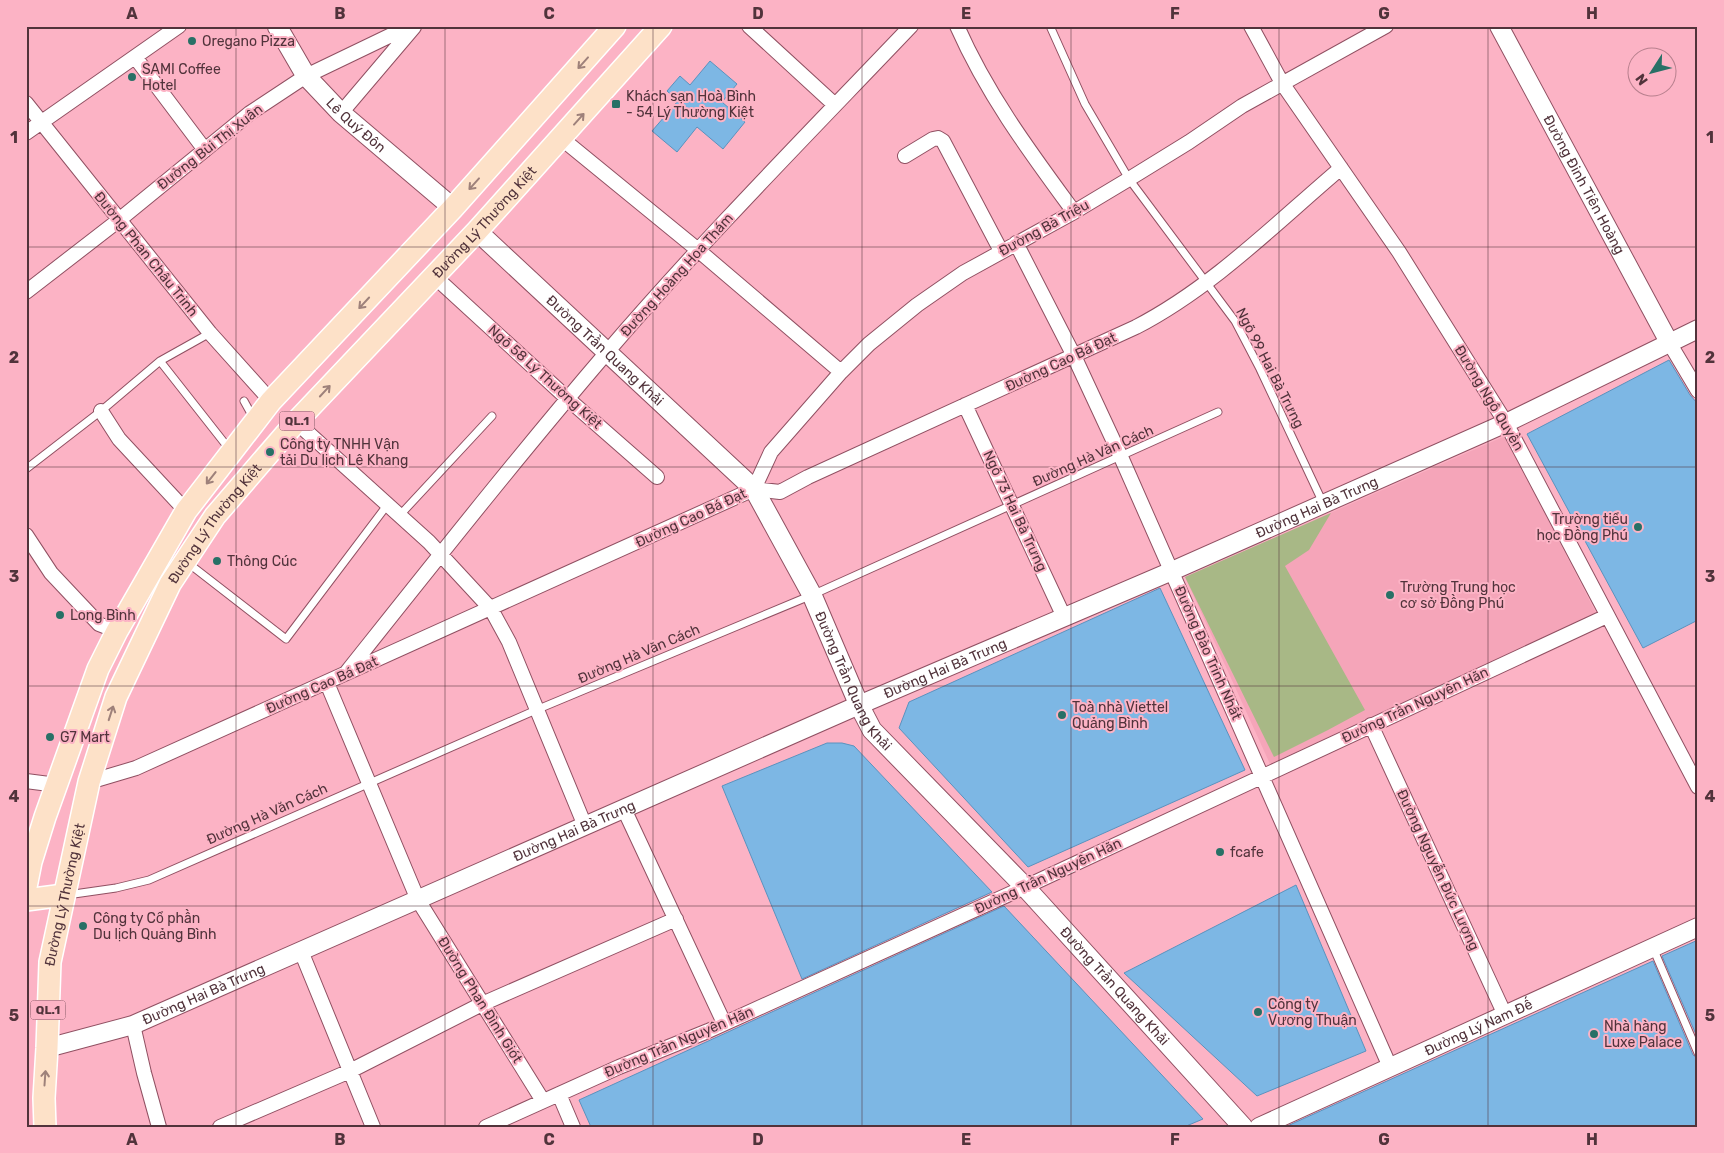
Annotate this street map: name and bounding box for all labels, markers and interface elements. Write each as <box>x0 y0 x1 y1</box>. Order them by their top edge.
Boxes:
text: A <box>126 4 138 23</box>
text: B <box>334 4 346 23</box>
text: C <box>543 4 555 23</box>
text: D <box>752 4 764 23</box>
text: E <box>961 4 971 23</box>
text: F <box>1170 4 1180 23</box>
text: G <box>1378 4 1390 23</box>
text: H <box>1586 4 1598 23</box>
place label: Oregano Pizza <box>202 33 295 50</box>
marker: Oregano Pizza <box>186 35 198 47</box>
north arrow <box>1626 48 1676 98</box>
one-way arrow <box>577 56 589 69</box>
place label: SAMI Coffee Hotel <box>142 61 221 94</box>
text: N <box>1632 70 1652 88</box>
marker: SAMI Coffee Hotel <box>126 71 138 83</box>
place label: Khách sạn Hoà Bình - 54 Lý Thường Kiệt <box>626 88 756 121</box>
street label: Lê Quý Đôn <box>323 94 389 156</box>
marker: Khách sạn Hoà Bình - 54 Lý Thường Kiệt <box>610 98 622 110</box>
street label: Đường Bùi Thị Xuân <box>154 101 266 193</box>
one-way arrow <box>573 112 585 125</box>
street label: Đường Đinh Tiên Hoàng <box>1540 112 1629 257</box>
text: 1 <box>10 128 18 147</box>
text: 1 <box>1706 128 1714 147</box>
street label: Đường Lý Thường Kiệt <box>429 162 540 281</box>
one-way arrow <box>468 177 480 190</box>
street label: Đường Phan Châu Trinh <box>90 188 202 320</box>
street label: Đường Bà Triệu <box>996 196 1092 260</box>
street label: Đường Hoàng Hoa Thám <box>617 210 737 340</box>
street label: Đường Trần Quang Khải <box>543 292 667 409</box>
one-way arrow <box>358 296 370 309</box>
street label: Ngõ 99 Hai Bà Trưng <box>1232 305 1308 431</box>
street label: Ngõ 58 Lý Thường Kiệt <box>485 321 606 433</box>
street label: Đường Cao Bá Đạt <box>1003 329 1120 395</box>
street label: Đường Ngô Quyền <box>1451 342 1528 454</box>
text: 2 <box>9 348 19 367</box>
text: 2 <box>1705 348 1715 367</box>
one-way arrow <box>319 385 331 397</box>
road number: QL.1 <box>280 412 314 431</box>
street label: Đường Hà Văn Cách <box>1030 422 1156 490</box>
place label: Công ty TNHH Vận tải Du lịch Lê Khang <box>280 436 408 469</box>
marker: Công ty TNHH Vận tải Du lịch Lê Khang <box>264 446 276 458</box>
street label: Ngõ 73 Hai Bà Trưng <box>979 448 1051 574</box>
street label: Đường Lý Thường Kiệt <box>164 460 265 587</box>
one-way arrow <box>206 471 217 484</box>
street label: Đường Hai Bà Trưng <box>1253 472 1380 541</box>
street label: Đường Cao Bá Đạt <box>633 485 750 551</box>
place label: Trường tiểu học Đồng Phú <box>1537 511 1628 544</box>
marker: Trường tiểu học Đồng Phú <box>1632 521 1644 533</box>
place label: Thông Cúc <box>227 553 297 570</box>
marker: Thông Cúc <box>211 555 223 567</box>
text: 3 <box>9 567 19 586</box>
text: 3 <box>1705 567 1715 586</box>
place label: Trường Trung học cơ sở Đồng Phú <box>1400 579 1516 612</box>
street label: Đường Đào Trinh Nhất <box>1171 583 1246 723</box>
marker: Trường Trung học cơ sở Đồng Phú <box>1384 589 1396 601</box>
place label: Long Bình <box>70 607 136 624</box>
marker: Long Bình <box>54 609 66 621</box>
street label: Đường Trần Quang Khải <box>811 609 895 754</box>
street label: Đường Hà Văn Cách <box>576 621 702 687</box>
street label: Đường Hai Bà Trưng <box>881 634 1009 702</box>
street label: Đường Cao Bá Đạt <box>263 652 381 717</box>
street label: Đường Trần Nguyên Hãn <box>1338 663 1491 747</box>
place label: Toà nhà Viettel Quảng Bình <box>1072 699 1168 732</box>
one-way arrow <box>107 706 116 721</box>
marker: Toà nhà Viettel Quảng Bình <box>1056 709 1068 721</box>
place label: G7 Mart <box>60 729 110 746</box>
marker: G7 Mart <box>44 731 56 743</box>
street label: Đường Hà Văn Cách <box>204 780 330 848</box>
street label: Đường Nguyễn Đức Lượng <box>1393 786 1484 953</box>
text: 4 <box>9 787 20 806</box>
text: 4 <box>1705 787 1716 806</box>
street label: Đường Hai Bà Trưng <box>510 796 638 865</box>
street label: Đường Lý Thường Kiệt <box>41 821 88 968</box>
street label: Đường Trần Nguyên Hãn <box>971 834 1124 918</box>
place label: fcafe <box>1230 844 1264 861</box>
marker: fcafe <box>1214 846 1226 858</box>
place label: Công ty Cổ phần Du lịch Quảng Bình <box>93 909 216 943</box>
marker: Công ty Cổ phần Du lịch Quảng Bình <box>77 920 89 932</box>
street label: Đường Trần Quang Khải <box>1057 923 1173 1049</box>
street label: Đường Phan Đình Giót <box>434 934 526 1067</box>
street label: Đường Hai Bà Trưng <box>140 960 267 1028</box>
street label: Đường Lý Nam Đế <box>1422 994 1535 1059</box>
place label: Công ty Vương Thuận <box>1268 996 1357 1029</box>
road number: QL.1 <box>30 1000 66 1020</box>
street label: Đường Trần Nguyên Hãn <box>602 1002 756 1081</box>
text: 5 <box>9 1006 19 1025</box>
marker: Công ty Vương Thuận <box>1252 1006 1264 1018</box>
text: 5 <box>1705 1006 1715 1025</box>
place label: Nhà hàng Luxe Palace <box>1604 1018 1682 1051</box>
marker: Nhà hàng Luxe Palace <box>1588 1028 1600 1040</box>
one-way arrow <box>41 1070 50 1086</box>
text: A <box>126 1130 138 1149</box>
text: B <box>334 1130 346 1149</box>
text: C <box>543 1130 555 1149</box>
text: D <box>752 1130 764 1149</box>
text: E <box>961 1130 971 1149</box>
text: F <box>1170 1130 1180 1149</box>
text: G <box>1378 1130 1390 1149</box>
text: H <box>1586 1130 1598 1149</box>

